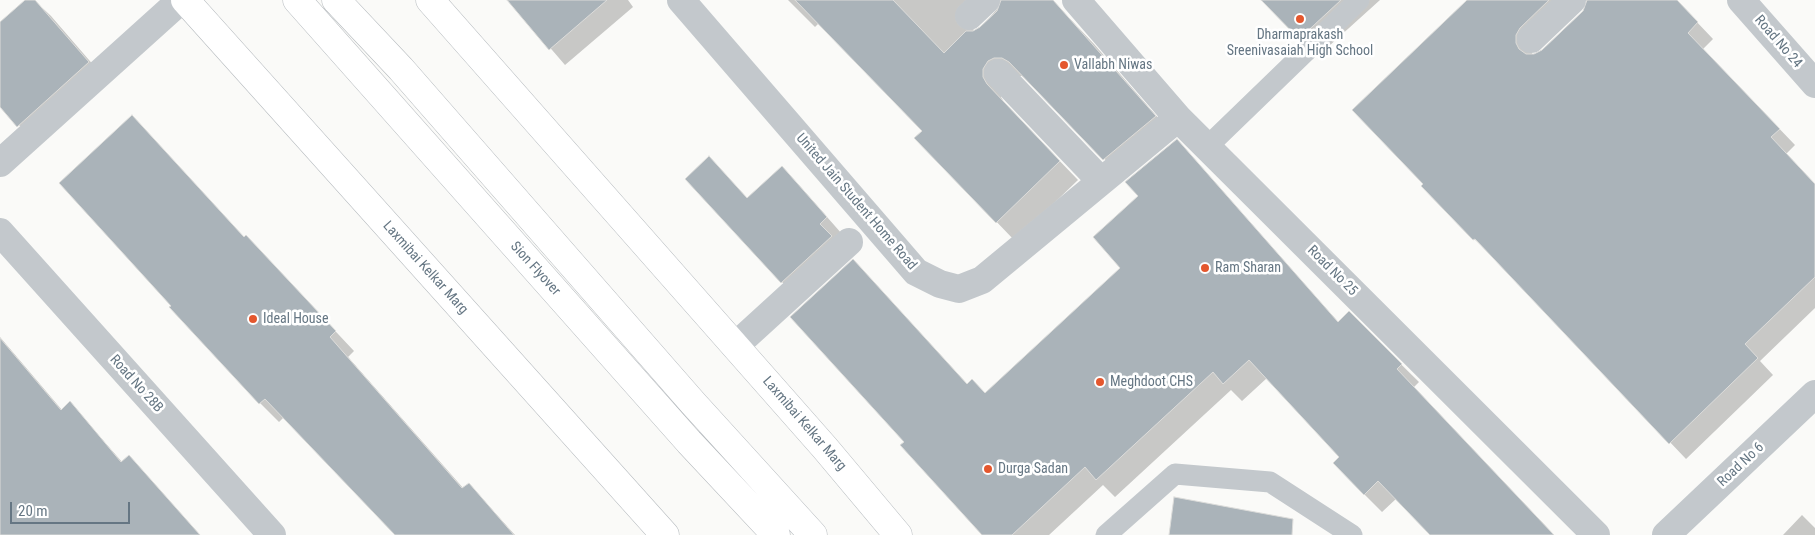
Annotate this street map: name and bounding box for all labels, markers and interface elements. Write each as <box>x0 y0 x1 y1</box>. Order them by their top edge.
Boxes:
street label: Road No 24 <box>1751 12 1805 72</box>
marker: Dharmaprakash Sreenivasaiah High School <box>1294 13 1306 25</box>
place label: Dharmaprakash Sreenivasaiah High School <box>1227 27 1373 59</box>
place label: Vallabh Niwas <box>1074 57 1152 73</box>
marker: Vallabh Niwas <box>1058 59 1070 71</box>
street label: United Jain Student Home Road <box>792 130 920 274</box>
street label: Laxmibai Kelkar Marg <box>379 218 471 318</box>
street label: Sion Flyover <box>506 239 564 299</box>
street label: Road No 25 <box>1303 242 1361 300</box>
place label: Ram Sharan <box>1215 260 1281 276</box>
marker: Ram Sharan <box>1199 262 1211 274</box>
place label: Ideal House <box>263 311 329 327</box>
marker: Ideal House <box>247 313 259 325</box>
street label: Road No 28B <box>106 352 166 416</box>
street label: Laxmibai Kelkar Marg <box>759 373 849 475</box>
place label: Meghdoot CHS <box>1110 374 1193 390</box>
marker: Meghdoot CHS <box>1094 376 1106 388</box>
street label: Road No 6 <box>1714 439 1768 491</box>
place label: Durga Sadan <box>998 461 1068 477</box>
marker: Durga Sadan <box>982 463 994 475</box>
scale bar <box>12 492 132 524</box>
text: 20 m <box>18 502 48 520</box>

